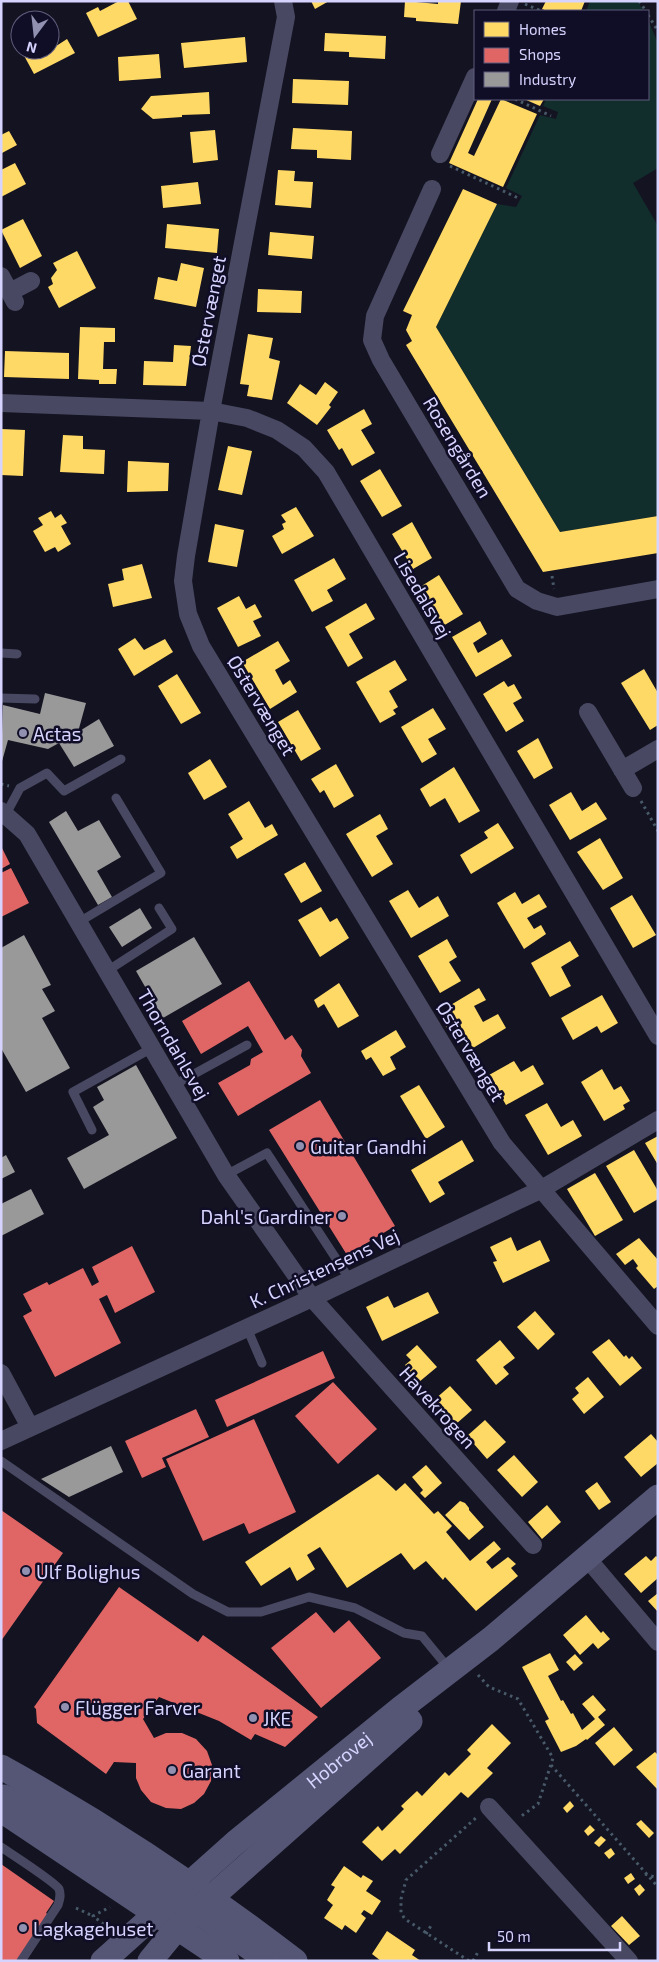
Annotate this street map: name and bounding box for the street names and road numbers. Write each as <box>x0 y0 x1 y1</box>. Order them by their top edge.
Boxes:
street label: Østervænget <box>186 253 230 369</box>
street label: Rosengården <box>419 392 497 502</box>
street label: Lisedalsvej <box>389 548 457 642</box>
street label: Østervænget <box>223 651 301 759</box>
street label: Thorndahlsvej <box>133 985 215 1103</box>
street label: Østervænget <box>432 997 510 1105</box>
street label: K. Christensens Vej <box>246 1223 402 1313</box>
street label: Havekrogen <box>395 1361 481 1453</box>
street label: Hobrovej <box>301 1726 375 1792</box>

